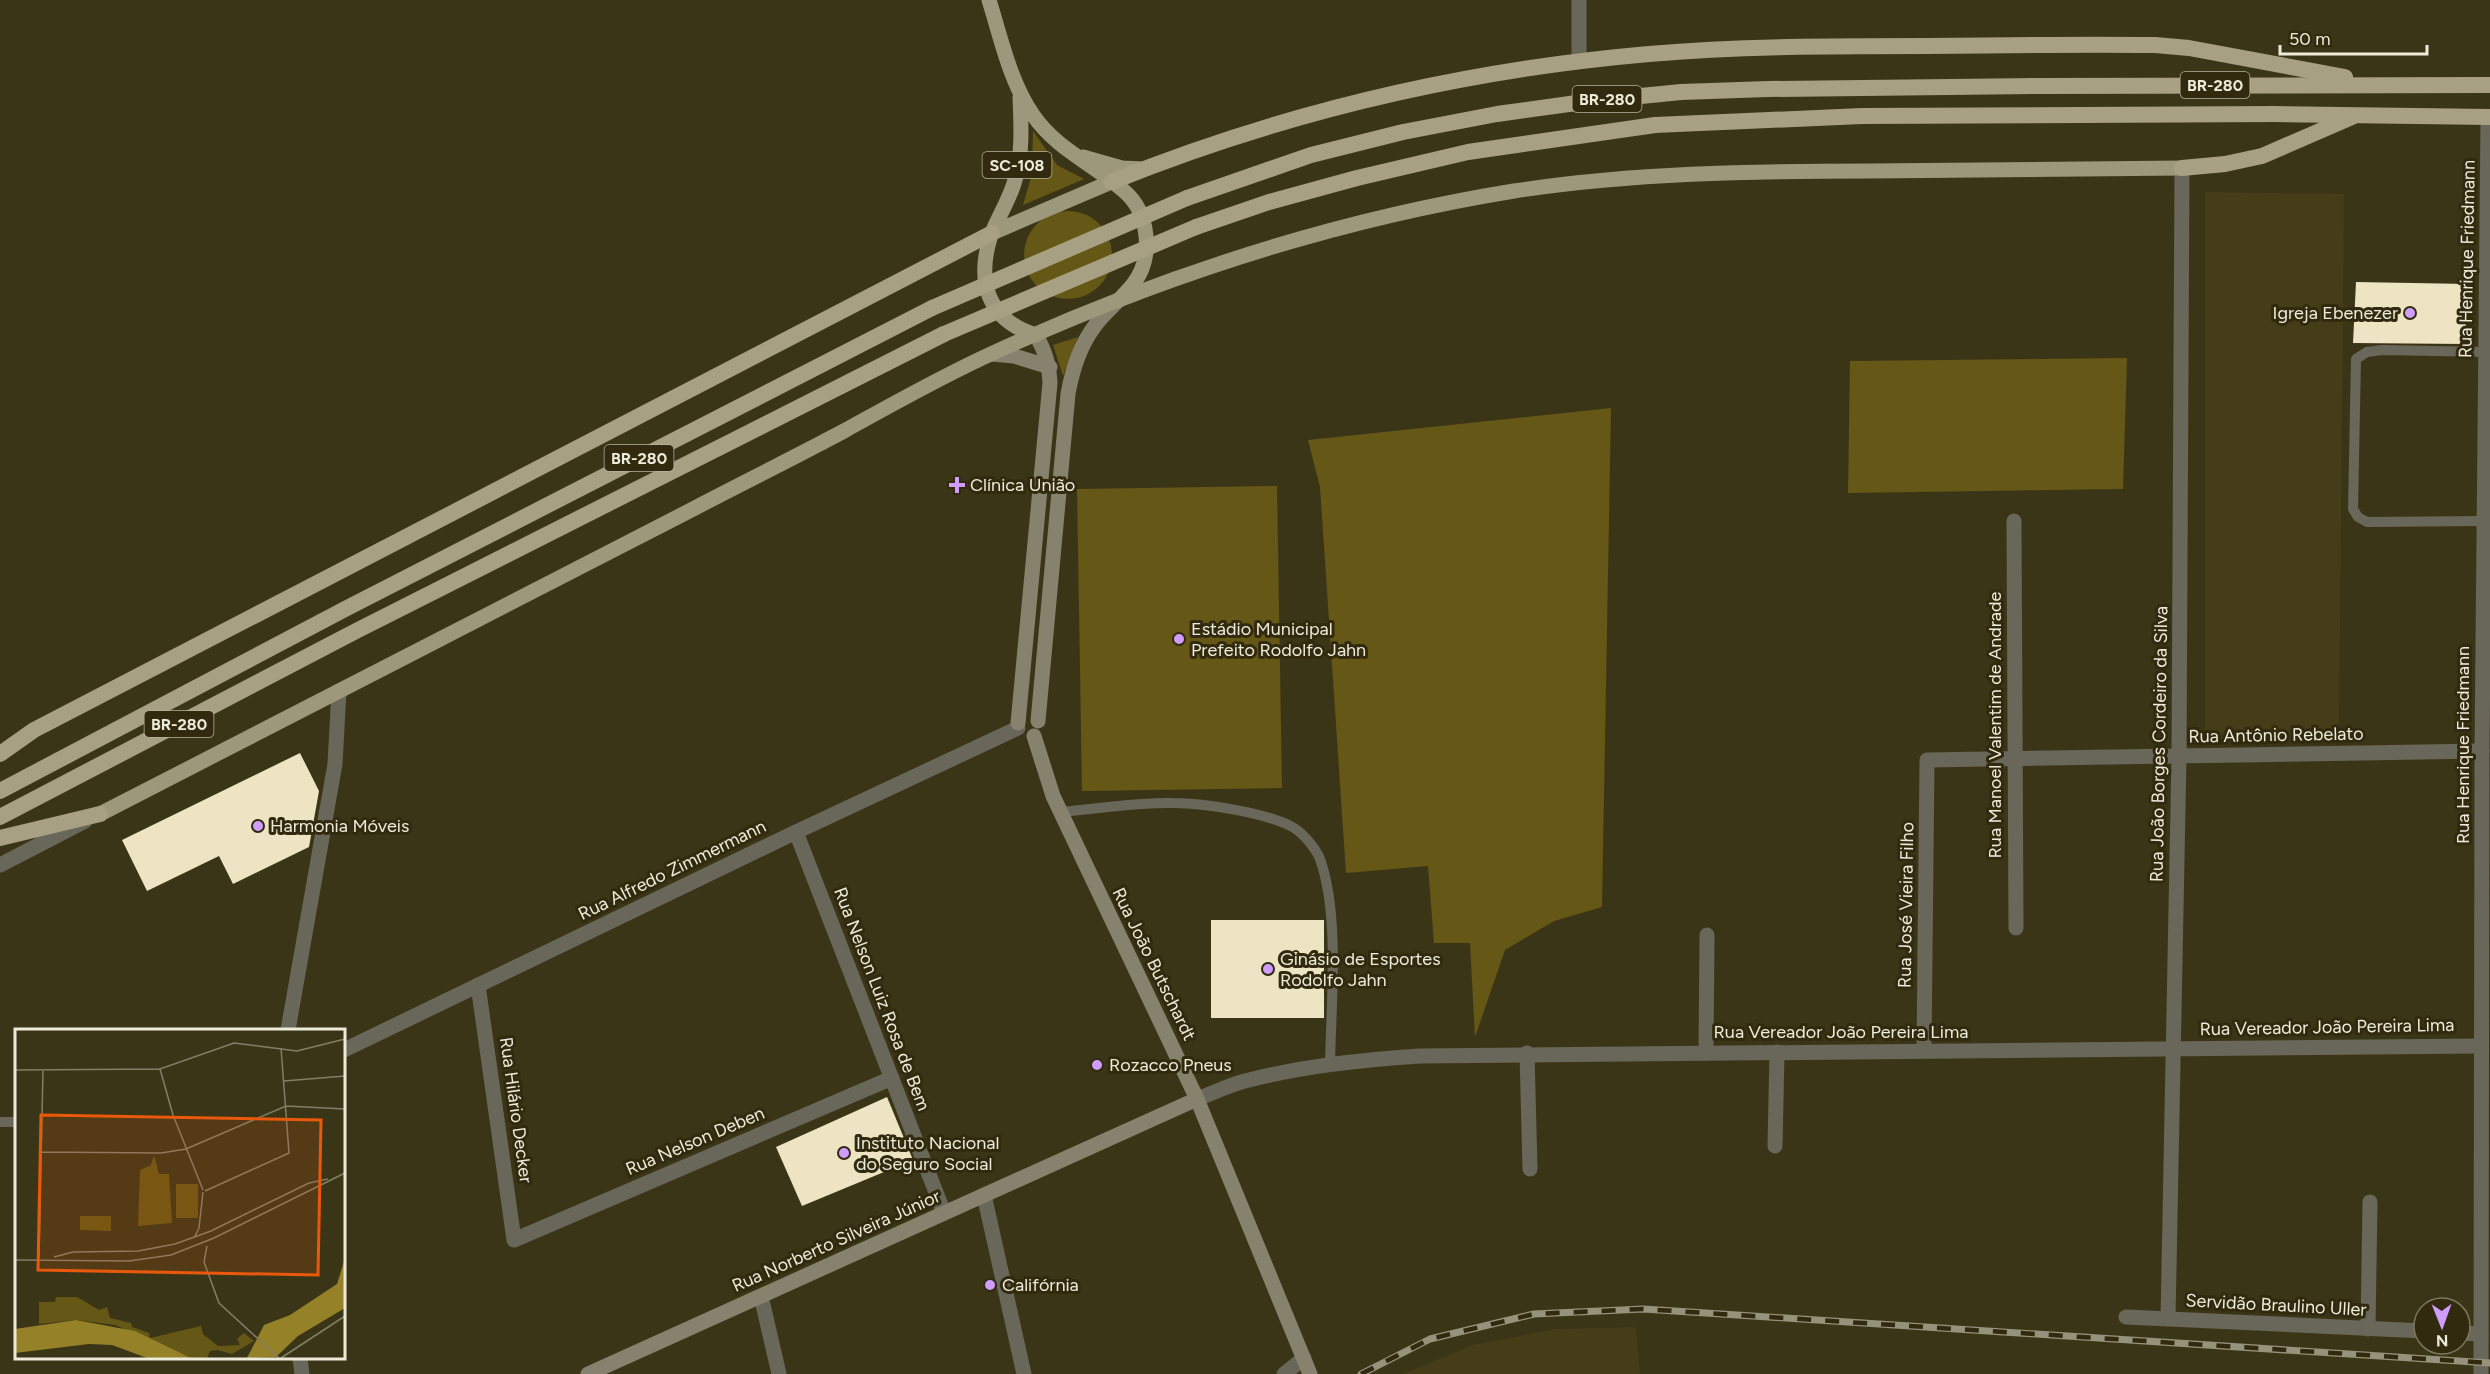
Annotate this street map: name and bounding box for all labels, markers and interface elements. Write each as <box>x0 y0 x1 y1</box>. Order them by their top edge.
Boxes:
scale bar <box>2280 18 2427 56</box>
text: 50 m <box>2289 28 2331 50</box>
road number: BR-280 <box>2180 72 2250 98</box>
road number: BR-280 <box>1572 86 1642 112</box>
road number: SC-108 <box>982 152 1052 178</box>
street label: Rua Henrique Friedmann <box>2454 160 2480 358</box>
place label: Igreja Ebenezer <box>2273 302 2398 324</box>
marker: Igreja Ebenezer <box>2403 306 2417 320</box>
road number: BR-280 <box>604 445 674 471</box>
place label: Clínica União <box>970 474 1075 496</box>
marker: Clínica União <box>948 476 966 494</box>
street label: Rua Manoel Valentim de Andrade <box>1984 591 2006 858</box>
street label: Rua João Borges Cordeiro da Silva <box>2146 606 2172 882</box>
place label: Estádio Municipal Prefeito Rodolfo Jahn <box>1191 618 1366 661</box>
marker: Estádio Municipal Prefeito Rodolfo Jahn <box>1172 632 1186 646</box>
street label: Rua Henrique Friedmann <box>2452 646 2474 844</box>
road number: BR-280 <box>144 711 213 737</box>
street label: Rua Antônio Rebelato <box>2188 722 2364 748</box>
place label: Harmonia Móveis <box>270 815 409 837</box>
street label: Rua Alfredo Zimmermann <box>575 815 769 925</box>
marker: Harmonia Móveis <box>251 819 265 833</box>
street label: Rua José Vieira Filho <box>1894 822 1918 988</box>
street label: Rua Nelson Luiz Rosa de Bem <box>829 884 935 1114</box>
street label: Rua João Butschardt <box>1107 884 1201 1044</box>
place label: Ginásio de Esportes Rodolfo Jahn <box>1280 948 1441 991</box>
marker: Ginásio de Esportes Rodolfo Jahn <box>1261 962 1275 976</box>
street label: Rua Vereador João Pereira Lima <box>2199 1014 2455 1040</box>
street label: Rua Vereador João Pereira Lima <box>1714 1021 1968 1043</box>
inset map <box>15 1029 345 1359</box>
street label: Rua Hilário Decker <box>495 1036 537 1184</box>
place label: Rozacco Pneus <box>1109 1054 1232 1076</box>
marker: Rozacco Pneus <box>1090 1058 1104 1072</box>
street label: Rua Nelson Deben <box>622 1102 768 1180</box>
place label: Instituto Nacional do Seguro Social <box>856 1132 999 1175</box>
marker: Instituto Nacional do Seguro Social <box>837 1146 851 1160</box>
street label: Rua Norberto Silveira Júnior <box>728 1185 944 1297</box>
place label: Califórnia <box>1002 1274 1079 1296</box>
marker: Califórnia <box>983 1278 997 1292</box>
street label: Servidão Braulino Uller <box>2185 1289 2367 1321</box>
north arrow <box>2412 1296 2472 1356</box>
text: N <box>2436 1331 2449 1350</box>

